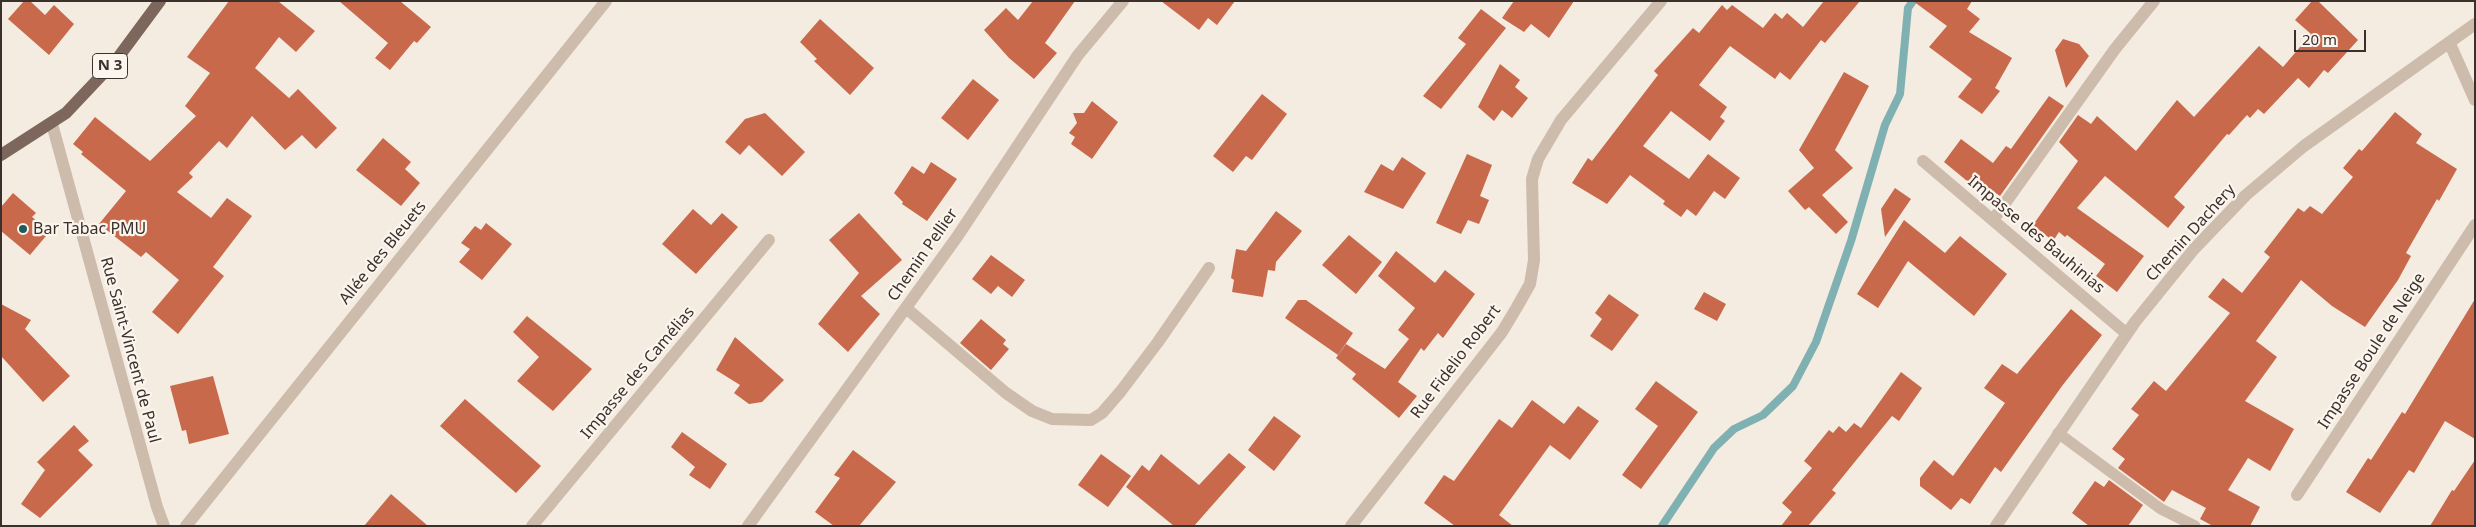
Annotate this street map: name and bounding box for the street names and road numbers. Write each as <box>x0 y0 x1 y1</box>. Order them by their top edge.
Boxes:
road number: N 3 <box>92 54 128 78</box>
street label: Impasse des Bauhinias <box>1964 172 2108 298</box>
street label: Chemin Dachery <box>2142 180 2240 286</box>
street label: Allée des Bleuets <box>335 198 431 308</box>
street label: Chemin Pellier <box>884 205 962 305</box>
street label: Rue Saint-Vincent de Paul <box>96 255 164 445</box>
street label: Impasse Boule de Neige <box>2314 269 2430 433</box>
street label: Rue Fidelio Robert <box>1407 301 1505 423</box>
street label: Impasse des Camélias <box>577 303 699 443</box>

